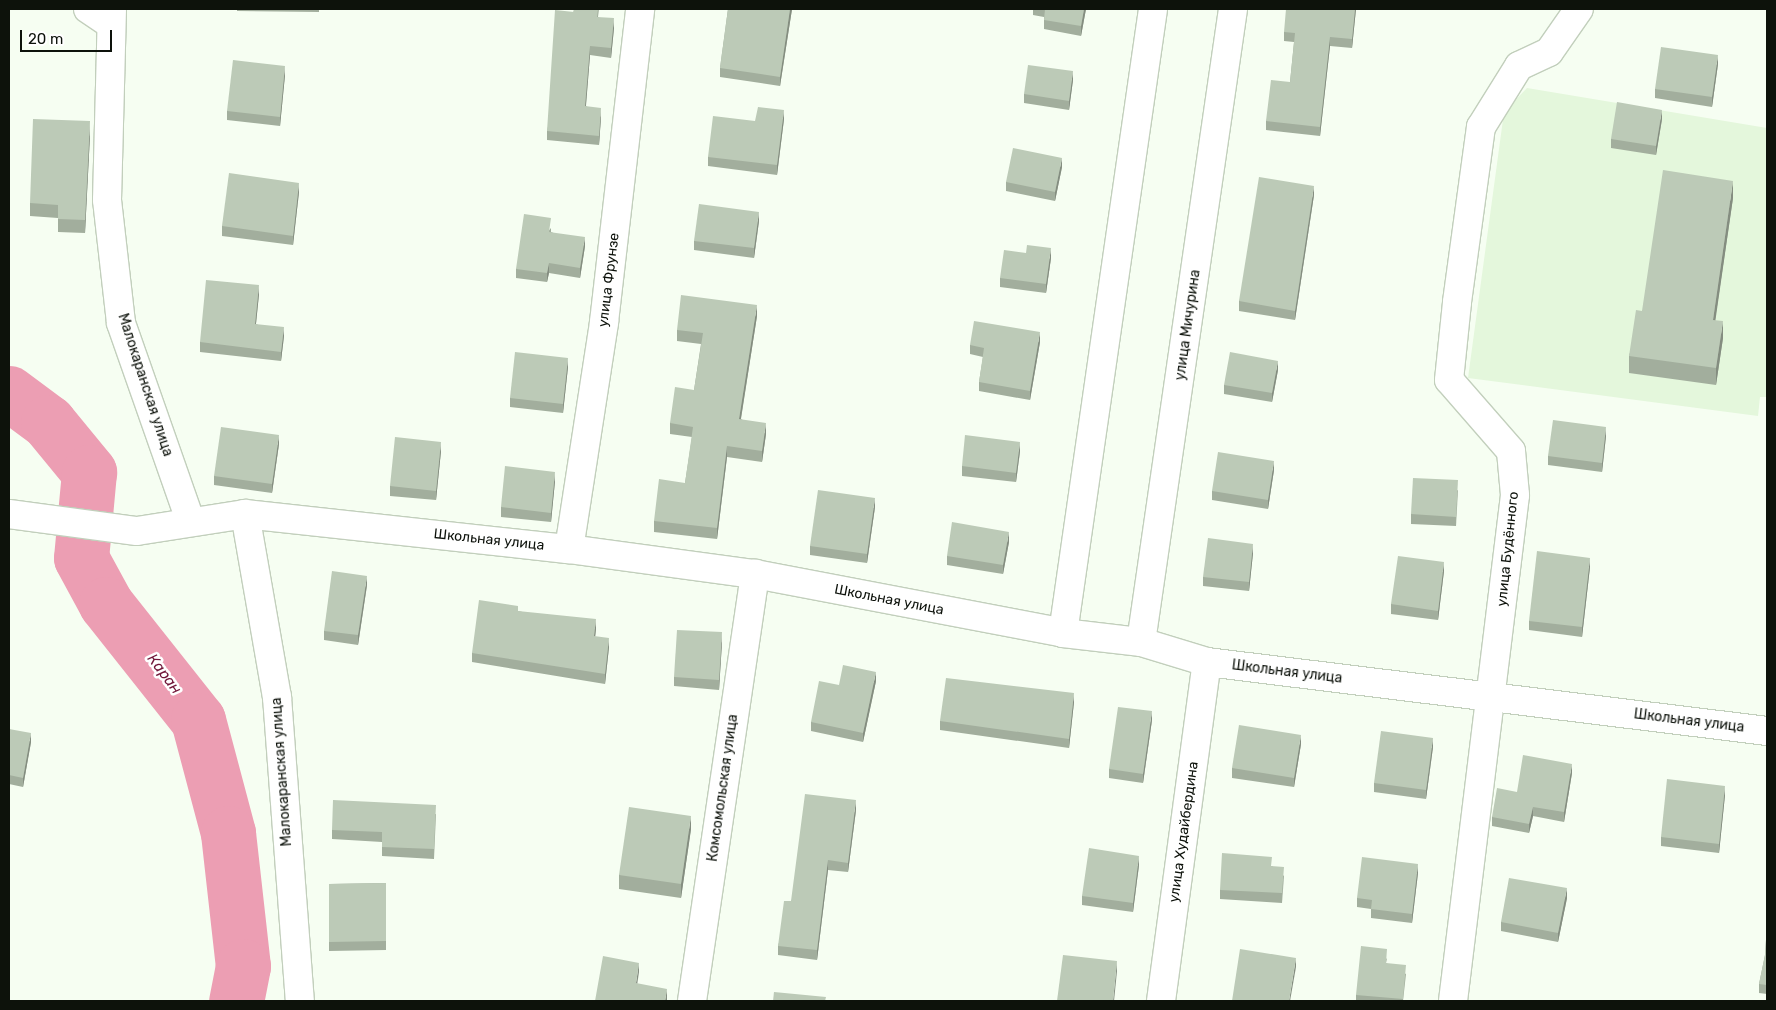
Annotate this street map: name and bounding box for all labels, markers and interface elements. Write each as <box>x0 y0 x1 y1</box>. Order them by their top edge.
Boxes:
scale bar <box>22 20 115 52</box>
text: 20 m <box>28 30 63 48</box>
street label: улица Фрунзе <box>595 232 623 328</box>
street label: улица Мичурина <box>1172 268 1204 382</box>
street label: Малокаранская улица <box>114 311 176 459</box>
street label: улица Будённого <box>1494 491 1522 607</box>
street label: Школьная улица <box>433 526 545 554</box>
street label: Школьная улица <box>833 581 945 619</box>
water label: Каран <box>143 650 185 698</box>
street label: Школьная улица <box>1231 657 1343 687</box>
street label: Малокаранская улица <box>268 697 296 847</box>
street label: Школьная улица <box>1633 706 1745 736</box>
street label: Комсомольская улица <box>704 713 742 863</box>
street label: улица Худайбердина <box>1166 760 1202 904</box>

